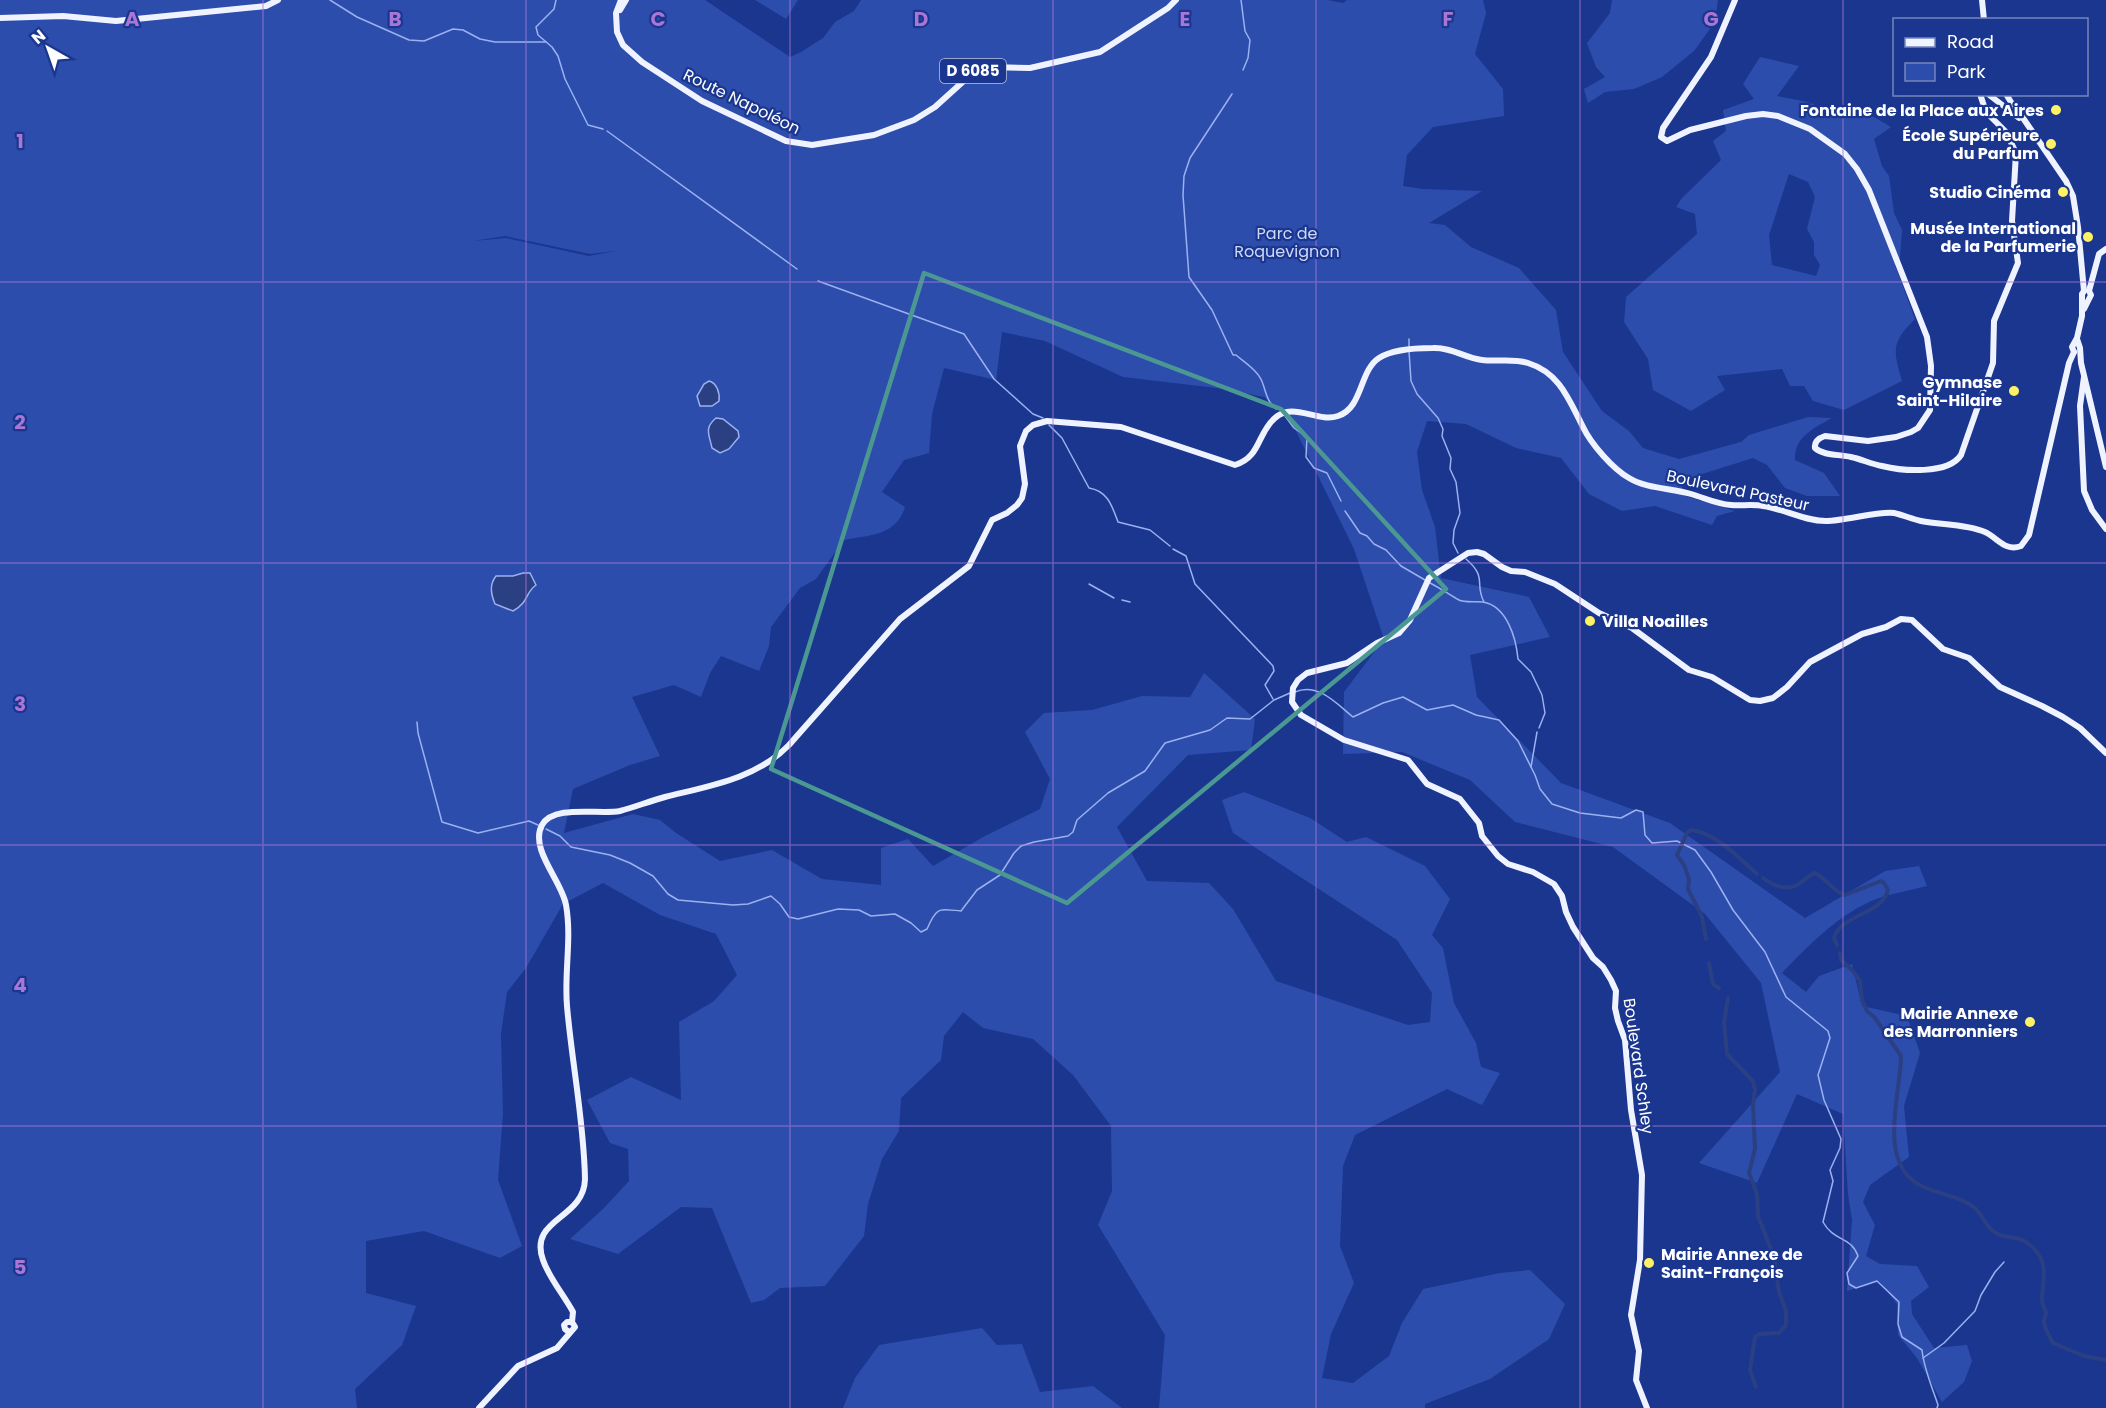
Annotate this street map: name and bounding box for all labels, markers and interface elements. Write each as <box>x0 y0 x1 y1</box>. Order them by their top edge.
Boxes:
text: A <box>125 5 140 33</box>
text: B <box>388 5 402 33</box>
text: C <box>650 5 666 33</box>
text: D <box>914 5 928 33</box>
text: E <box>1180 5 1190 33</box>
text: F <box>1443 5 1454 33</box>
text: G <box>1703 5 1719 33</box>
north arrow <box>18 18 78 78</box>
legend <box>1893 18 2088 96</box>
text: N <box>27 24 51 50</box>
text: Road <box>1947 29 1994 54</box>
road number: D 6085 <box>940 59 1006 83</box>
text: Park <box>1947 59 1986 84</box>
street label: Route Napoléon <box>679 63 804 140</box>
place label: Fontaine de la Place aux Aires <box>1800 99 2044 122</box>
marker: Fontaine de la Place aux Aires <box>2049 103 2063 117</box>
place label: École Supérieure du Parfum <box>1902 124 2039 165</box>
text: 1 <box>16 127 24 155</box>
marker: École Supérieure du Parfum <box>2044 137 2058 151</box>
place label: Studio Cinéma <box>1929 181 2051 204</box>
marker: Studio Cinéma <box>2056 185 2070 199</box>
place label: Musée International de la Parfumerie <box>1910 217 2076 258</box>
park label: Parc de Roquevignon <box>1234 222 1340 263</box>
marker: Musée International de la Parfumerie <box>2081 230 2095 244</box>
place label: Gymnase Saint-Hilaire <box>1897 371 2002 412</box>
marker: Gymnase Saint-Hilaire <box>2007 384 2021 398</box>
text: 2 <box>14 408 26 436</box>
street label: Boulevard Pasteur <box>1664 464 1811 517</box>
place label: Villa Noailles <box>1602 610 1708 633</box>
marker: Villa Noailles <box>1583 614 1597 628</box>
text: 3 <box>14 690 26 718</box>
text: 4 <box>13 971 27 999</box>
street label: Boulevard Schley <box>1618 997 1659 1136</box>
place label: Mairie Annexe des Marronniers <box>1884 1002 2018 1043</box>
marker: Mairie Annexe des Marronniers <box>2023 1015 2037 1029</box>
place label: Mairie Annexe de Saint-François <box>1661 1243 1803 1284</box>
text: 5 <box>14 1253 27 1281</box>
marker: Mairie Annexe de Saint-François <box>1642 1256 1656 1270</box>

